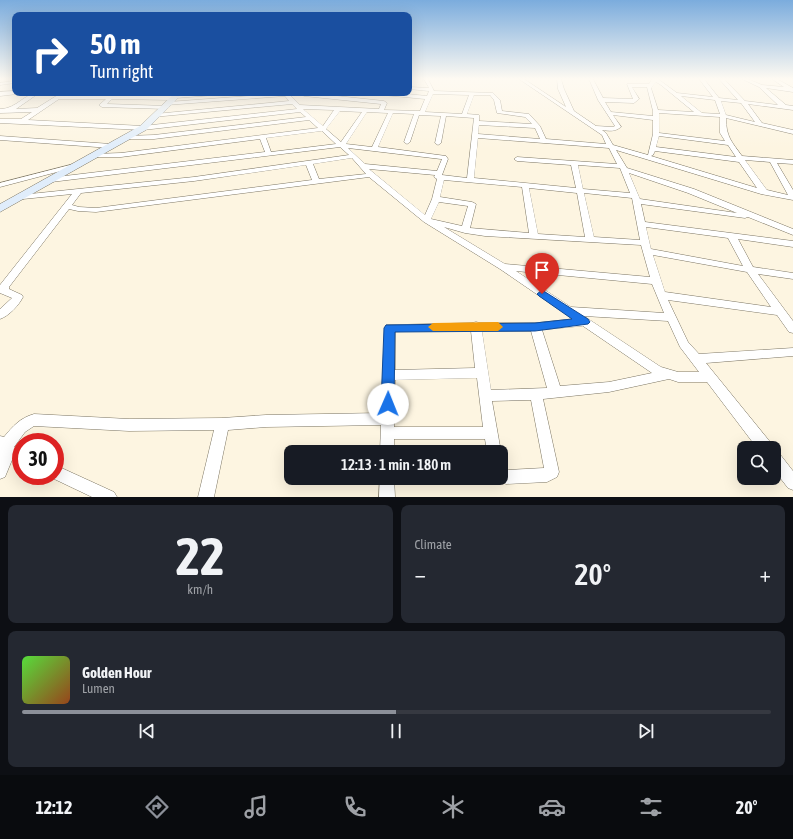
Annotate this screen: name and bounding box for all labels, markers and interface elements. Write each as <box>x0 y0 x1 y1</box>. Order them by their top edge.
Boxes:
icon: right <box>24 28 76 80</box>
text: 50 m <box>90 28 140 60</box>
text: Turn right <box>90 61 153 82</box>
pin <box>525 253 559 294</box>
icon: arrive <box>531 259 553 281</box>
position arrow <box>367 383 409 425</box>
speed limit sign: 30 <box>12 433 64 485</box>
map controls <box>737 441 781 485</box>
button: search <box>737 441 781 485</box>
text: 12:13 · 1 min · 180 m <box>341 456 451 473</box>
text: 22 <box>176 526 225 586</box>
text: Climate <box>415 537 452 552</box>
text: 20° <box>575 557 611 591</box>
text: − <box>415 561 426 587</box>
text: + <box>760 561 771 587</box>
text: km/h <box>187 582 213 597</box>
text: Golden Hour <box>82 664 152 681</box>
text: Lumen <box>82 681 115 696</box>
icon: previous <box>136 720 158 742</box>
icon: pause <box>385 720 407 742</box>
icon: next <box>635 720 657 742</box>
icon: directions <box>143 793 171 821</box>
icon: music <box>242 793 270 821</box>
icon: phone <box>341 793 369 821</box>
icon: climate <box>439 793 467 821</box>
icon: car <box>538 793 566 821</box>
icon: filters <box>637 793 665 821</box>
text: 12:12 <box>35 797 72 818</box>
text: 20° <box>736 797 758 818</box>

